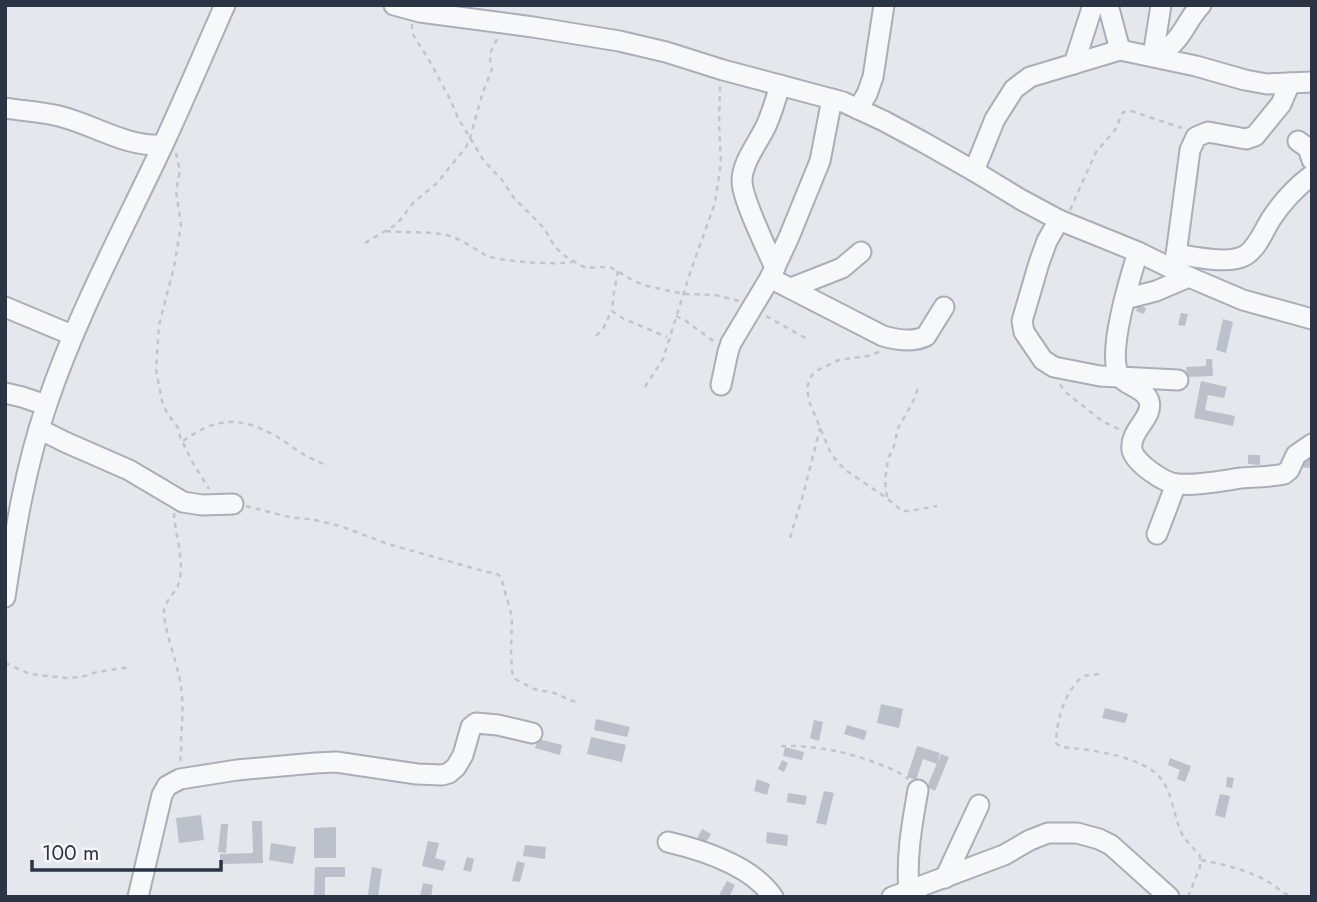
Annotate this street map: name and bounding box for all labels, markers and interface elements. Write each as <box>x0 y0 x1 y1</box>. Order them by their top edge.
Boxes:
scale bar <box>32 828 220 872</box>
text: 100 m <box>42 838 99 868</box>

